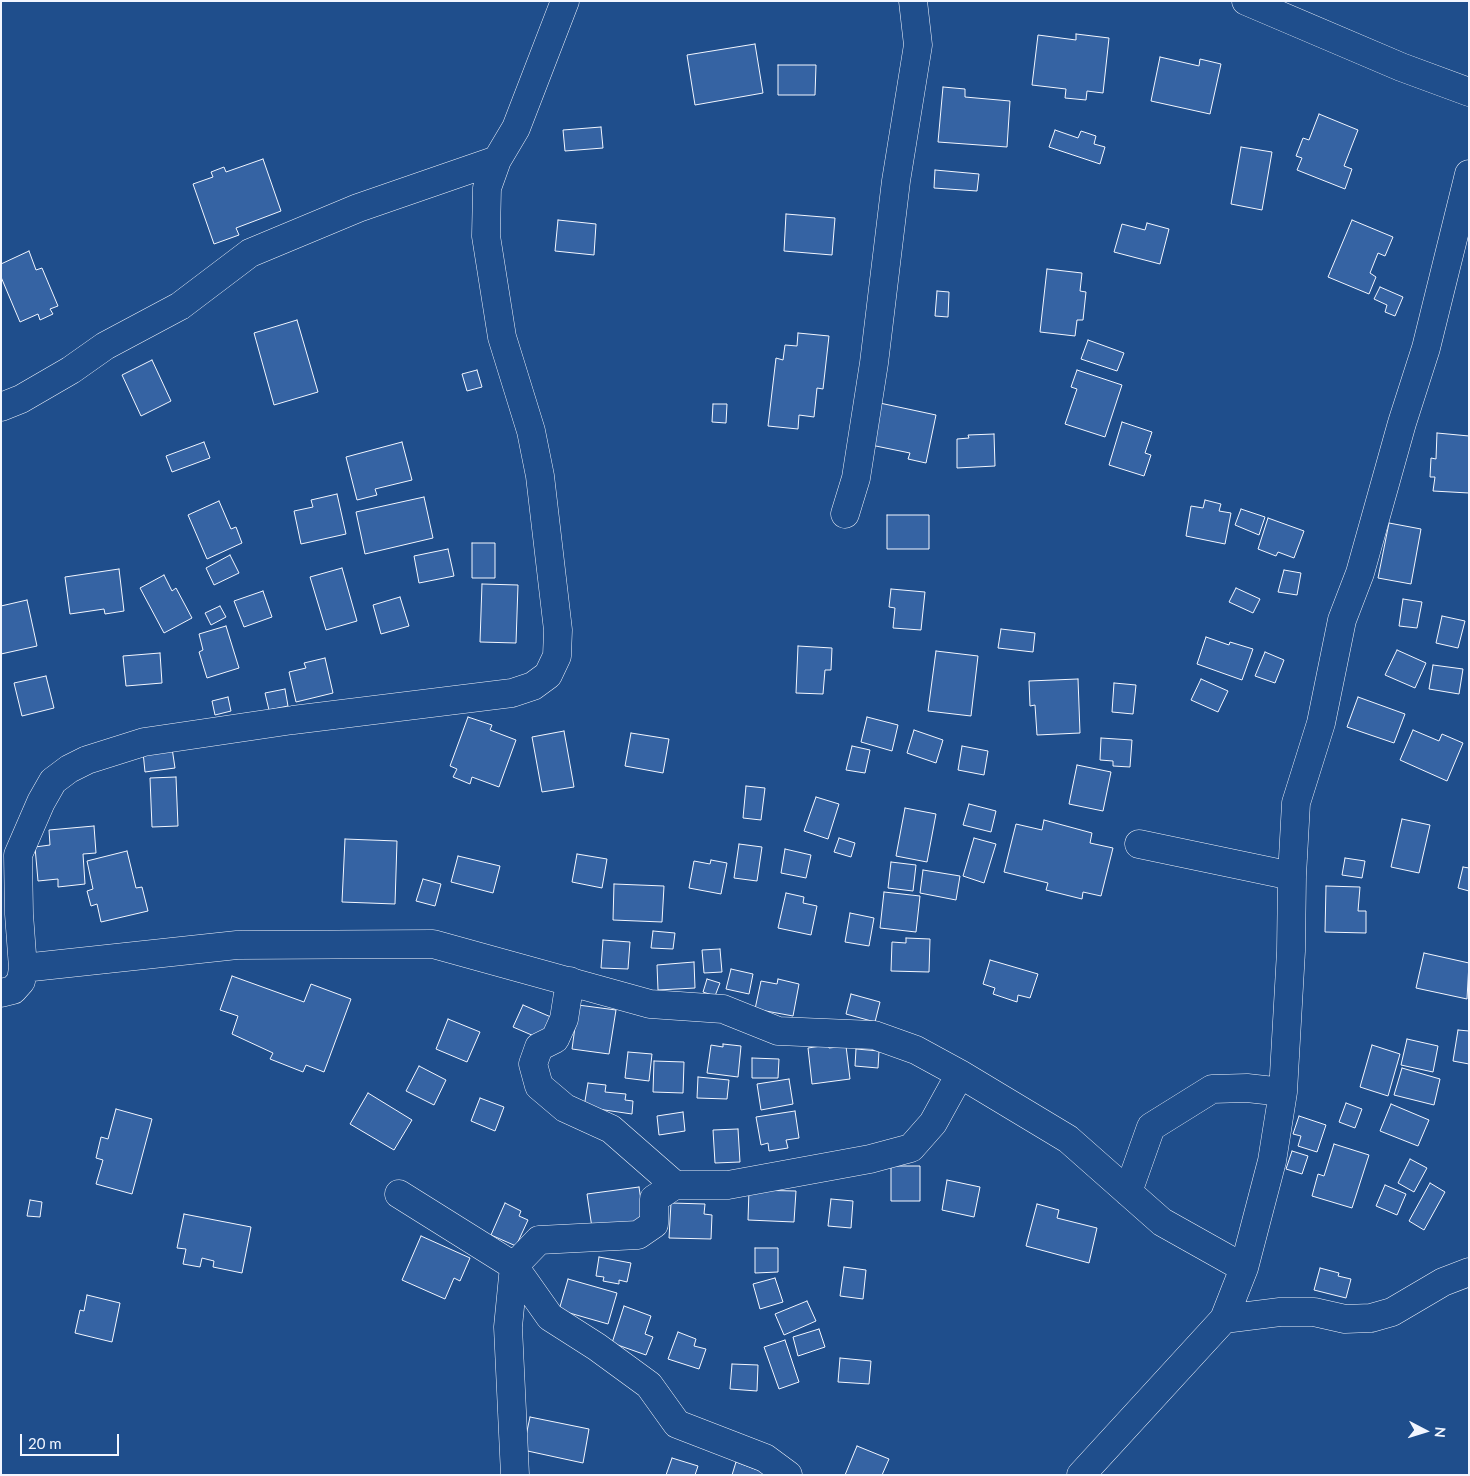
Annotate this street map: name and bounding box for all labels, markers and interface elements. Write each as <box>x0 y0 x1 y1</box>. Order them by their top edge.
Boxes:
north arrow <box>1400 1406 1450 1456</box>
scale bar <box>22 1424 121 1456</box>
text: N <box>1432 1426 1449 1438</box>
text: 20 m <box>28 1434 62 1452</box>

